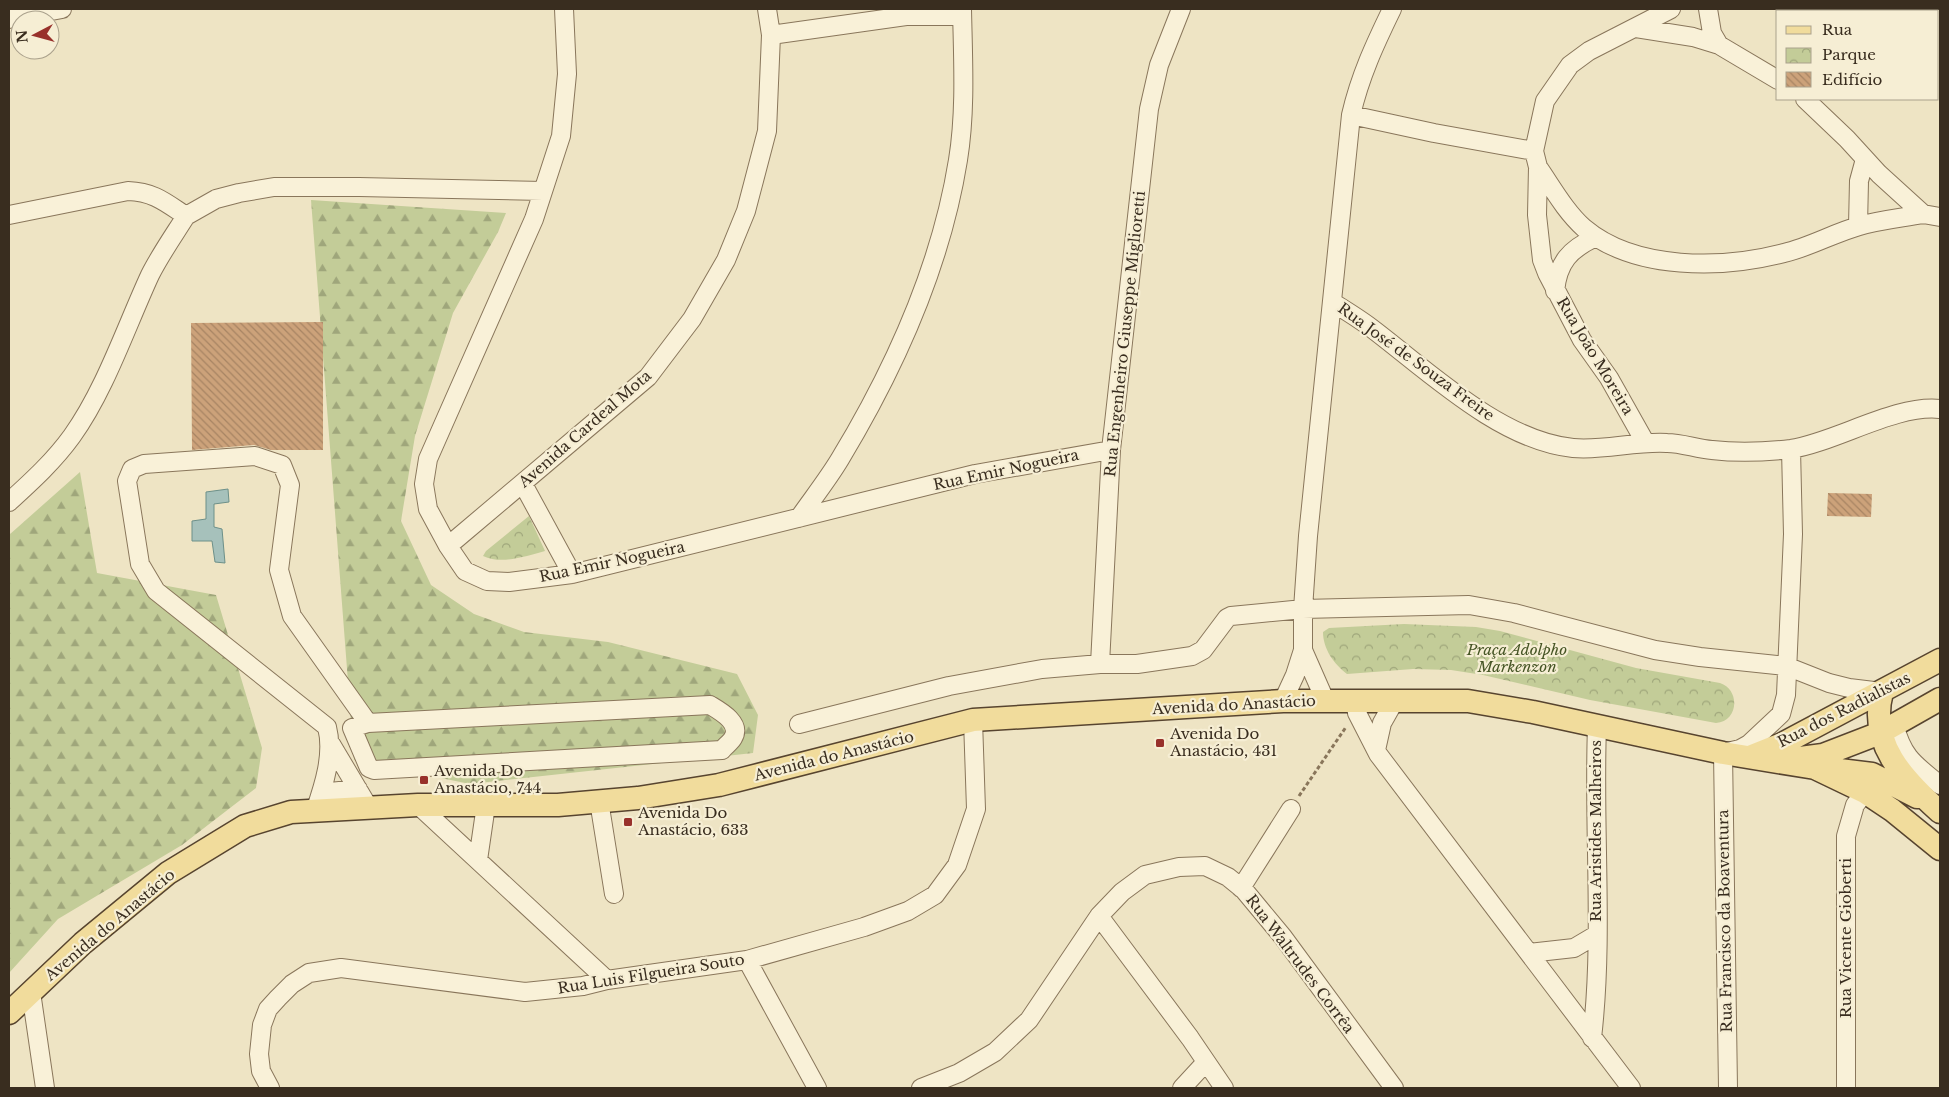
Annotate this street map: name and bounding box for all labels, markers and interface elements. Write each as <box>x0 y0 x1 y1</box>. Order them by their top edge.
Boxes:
north arrow <box>10 10 60 60</box>
legend <box>1776 10 1939 100</box>
text: Rua <box>1822 20 1853 39</box>
text: N <box>12 29 32 44</box>
text: Parque <box>1822 45 1876 64</box>
text: Edifício <box>1822 70 1883 89</box>
street label: Rua Engenheiro Giuseppe Miglioretti <box>1100 190 1149 478</box>
street label: Rua João Moreira <box>1553 293 1638 419</box>
street label: Rua José de Souza Freire <box>1334 298 1498 425</box>
street label: Avenida Cardeal Mota <box>514 365 655 492</box>
street label: Rua Emir Nogueira <box>931 445 1081 494</box>
street label: Rua Emir Nogueira <box>537 537 687 586</box>
park label: Praça Adolpho Markenzon <box>1466 640 1567 676</box>
street label: Rua dos Radialistas <box>1774 668 1914 751</box>
street label: Avenida do Anastácio <box>1151 691 1316 718</box>
place label: Avenida Do Anastácio, 431 <box>1169 724 1277 760</box>
street label: Avenida do Anastácio <box>751 726 916 785</box>
marker: Avenida Do Anastácio, 431 <box>1154 737 1166 749</box>
street label: Rua Aristides Malheiros <box>1586 740 1605 922</box>
place label: Avenida Do Anastácio, 744 <box>433 761 541 797</box>
marker: Avenida Do Anastácio, 744 <box>418 774 430 786</box>
place label: Avenida Do Anastácio, 633 <box>637 803 749 839</box>
street label: Rua Francisco da Boaventura <box>1713 809 1736 1033</box>
marker: Avenida Do Anastácio, 633 <box>622 816 634 828</box>
street label: Rua Vicente Gioberti <box>1836 858 1855 1018</box>
street label: Avenida do Anastácio <box>40 865 179 985</box>
street label: Rua Waltrudes Corrêa <box>1242 891 1359 1037</box>
street label: Rua Luis Filgueira Souto <box>556 949 746 998</box>

